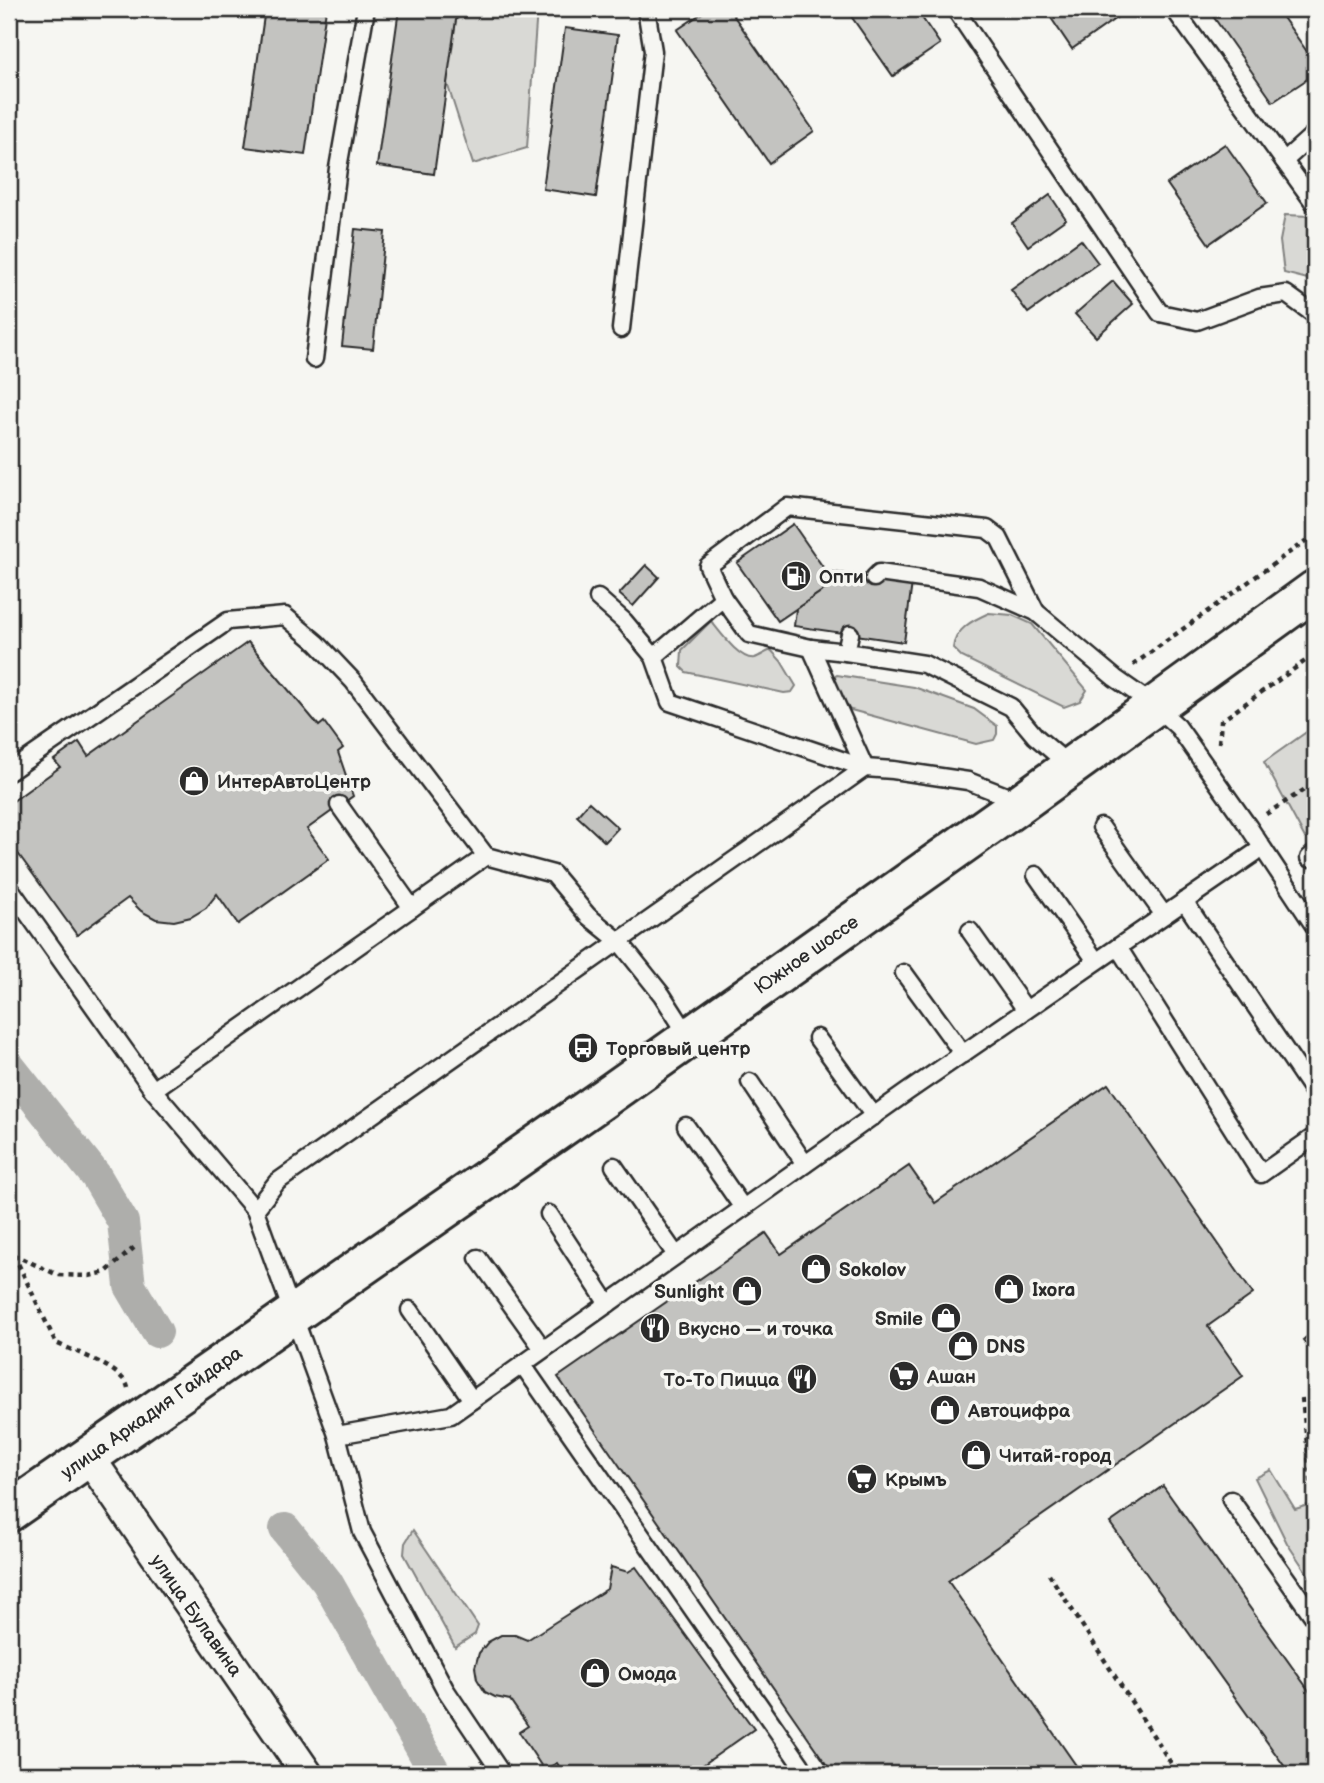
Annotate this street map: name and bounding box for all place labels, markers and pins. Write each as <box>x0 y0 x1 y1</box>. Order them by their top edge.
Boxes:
fuel station icon: Опти <box>779 559 813 593</box>
place label: Опти <box>819 566 864 589</box>
shop icon: ИнтерАвтоЦентр <box>177 764 211 798</box>
place label: ИнтерАвтоЦентр <box>217 771 372 794</box>
bus stop icon: Торговый центр <box>566 1031 600 1065</box>
place label: Торговый центр <box>606 1038 751 1061</box>
shop icon: Sokolov <box>799 1252 833 1286</box>
place label: Sokolov <box>839 1259 906 1282</box>
shop icon: Ixora <box>992 1272 1026 1306</box>
shop icon: Sunlight <box>730 1274 764 1308</box>
place label: Ixora <box>1032 1279 1075 1302</box>
place label: Sunlight <box>654 1281 725 1304</box>
shop icon: Smile <box>929 1301 963 1335</box>
place label: Smile <box>875 1308 923 1331</box>
restaurant icon: Вкусно — и точка <box>638 1311 672 1345</box>
place label: Вкусно — и точка <box>678 1318 834 1341</box>
shop icon: DNS <box>946 1329 980 1363</box>
place label: DNS <box>986 1336 1025 1359</box>
supermarket icon: Ашан <box>887 1359 921 1393</box>
restaurant icon: То-То Пицца <box>785 1362 819 1396</box>
place label: Ашан <box>926 1366 976 1389</box>
place label: То-То Пицца <box>663 1369 780 1392</box>
shop icon: Автоцифра <box>928 1393 962 1427</box>
place label: Автоцифра <box>967 1400 1071 1423</box>
shop icon: Читай-город <box>959 1438 993 1472</box>
place label: Читай-город <box>999 1445 1112 1468</box>
supermarket icon: Крымъ <box>845 1462 879 1496</box>
place label: Крымъ <box>885 1469 947 1492</box>
shop icon: Омода <box>578 1656 612 1690</box>
place label: Омода <box>618 1663 677 1686</box>

